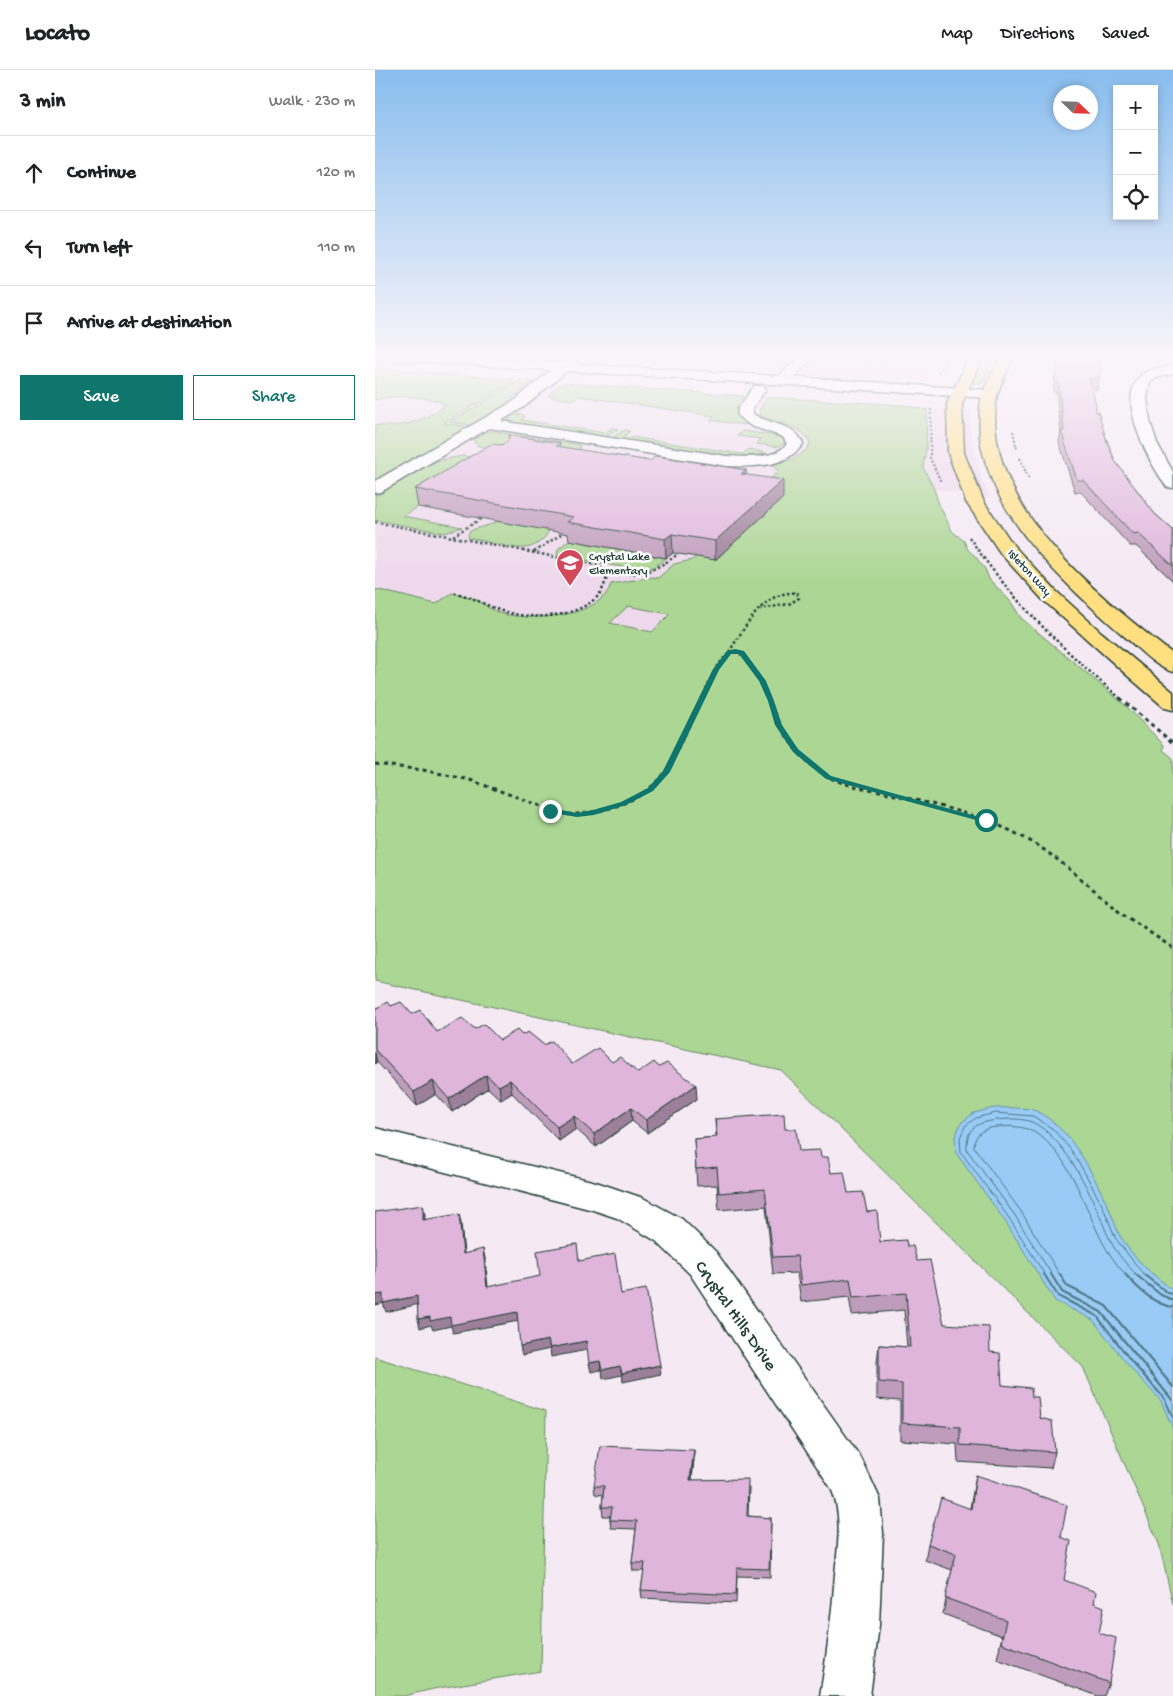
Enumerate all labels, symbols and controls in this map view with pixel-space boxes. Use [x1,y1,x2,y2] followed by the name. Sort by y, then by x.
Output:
[25,20,90,49] text: Locato
[941,24,973,45] text: Map
[1001,24,1074,45] text: Directions
[1102,24,1148,45] text: Saved
[1053,85,1098,130] north arrow
[1113,85,1158,220] map controls
[1113,85,1158,130] button: +
[20,90,65,115] text: 3 min
[269,93,355,112] text: Walk · 230 m
[1113,130,1158,175] button: −
[20,159,48,187] icon: ahead
[67,162,136,185] text: Continue
[316,164,355,183] text: 120 m
[1113,175,1158,220] button: locate
[20,234,48,262] icon: left
[67,237,131,260] text: Turn left
[318,239,355,258] text: 110 m
[20,309,48,337] icon: arrive
[67,312,231,335] text: Arrive at destination
[20,375,183,420] button: Save
[193,375,355,420] button: Share
[1004,547,1053,600] street label: Isleton Way
[555,548,585,587] school or university icon: Crystal Lake Elementary
[589,551,651,579] place label: Crystal Lake Elementary
[539,800,562,823] route end
[975,809,998,832] route start
[689,1257,781,1376] street label: Crystal Hills Drive

